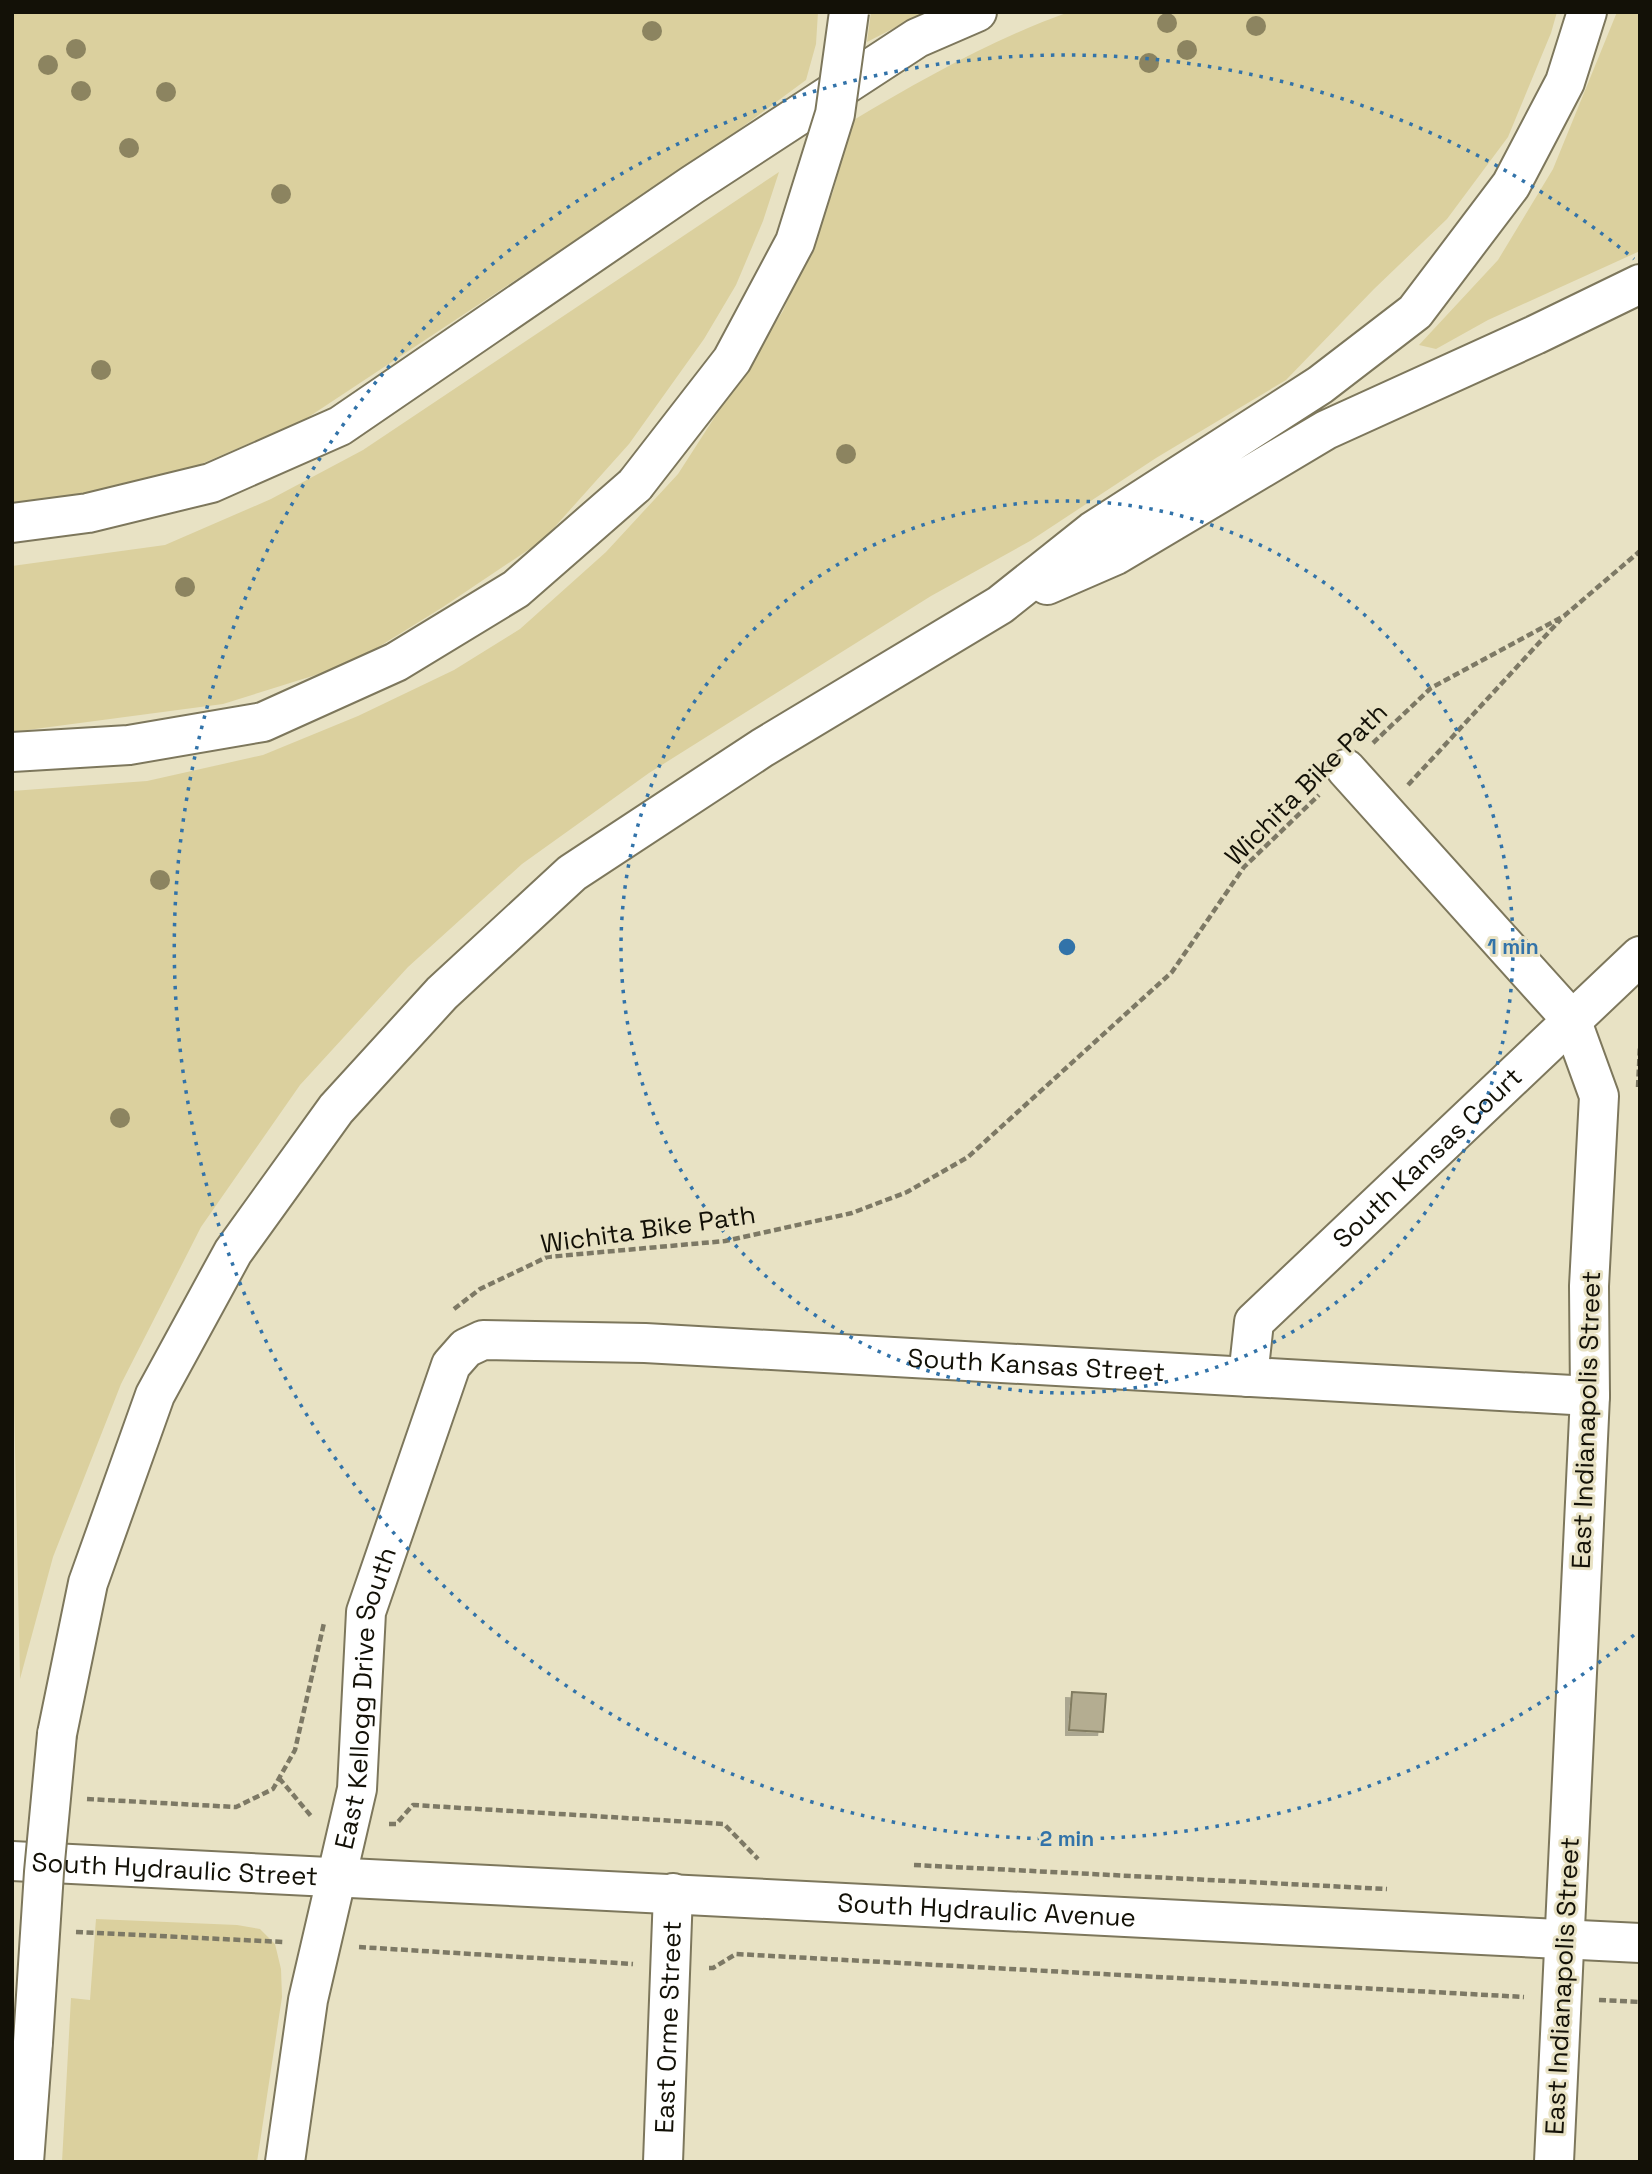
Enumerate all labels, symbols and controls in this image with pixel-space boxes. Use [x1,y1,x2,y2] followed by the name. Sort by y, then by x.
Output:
[1217,695,1395,873] street label: Wichita Bike Path
[1487,933,1539,960] text: 1 min
[1055,935,1079,959] centre of rings
[1325,1060,1529,1256] street label: South Kansas Court
[538,1197,758,1261] street label: Wichita Bike Path
[1564,1270,1608,1570] street label: East Indianapolis Street
[907,1341,1166,1389] street label: South Kansas Street
[327,1543,404,1853] street label: East Kellogg Drive South
[1040,1825,1094,1852] text: 2 min
[1537,1836,1587,2136] street label: East Indianapolis Street
[31,1845,319,1893] street label: South Hydraulic Street
[837,1886,1137,1935] street label: South Hydraulic Avenue
[647,1920,689,2134] street label: East Orme Street

